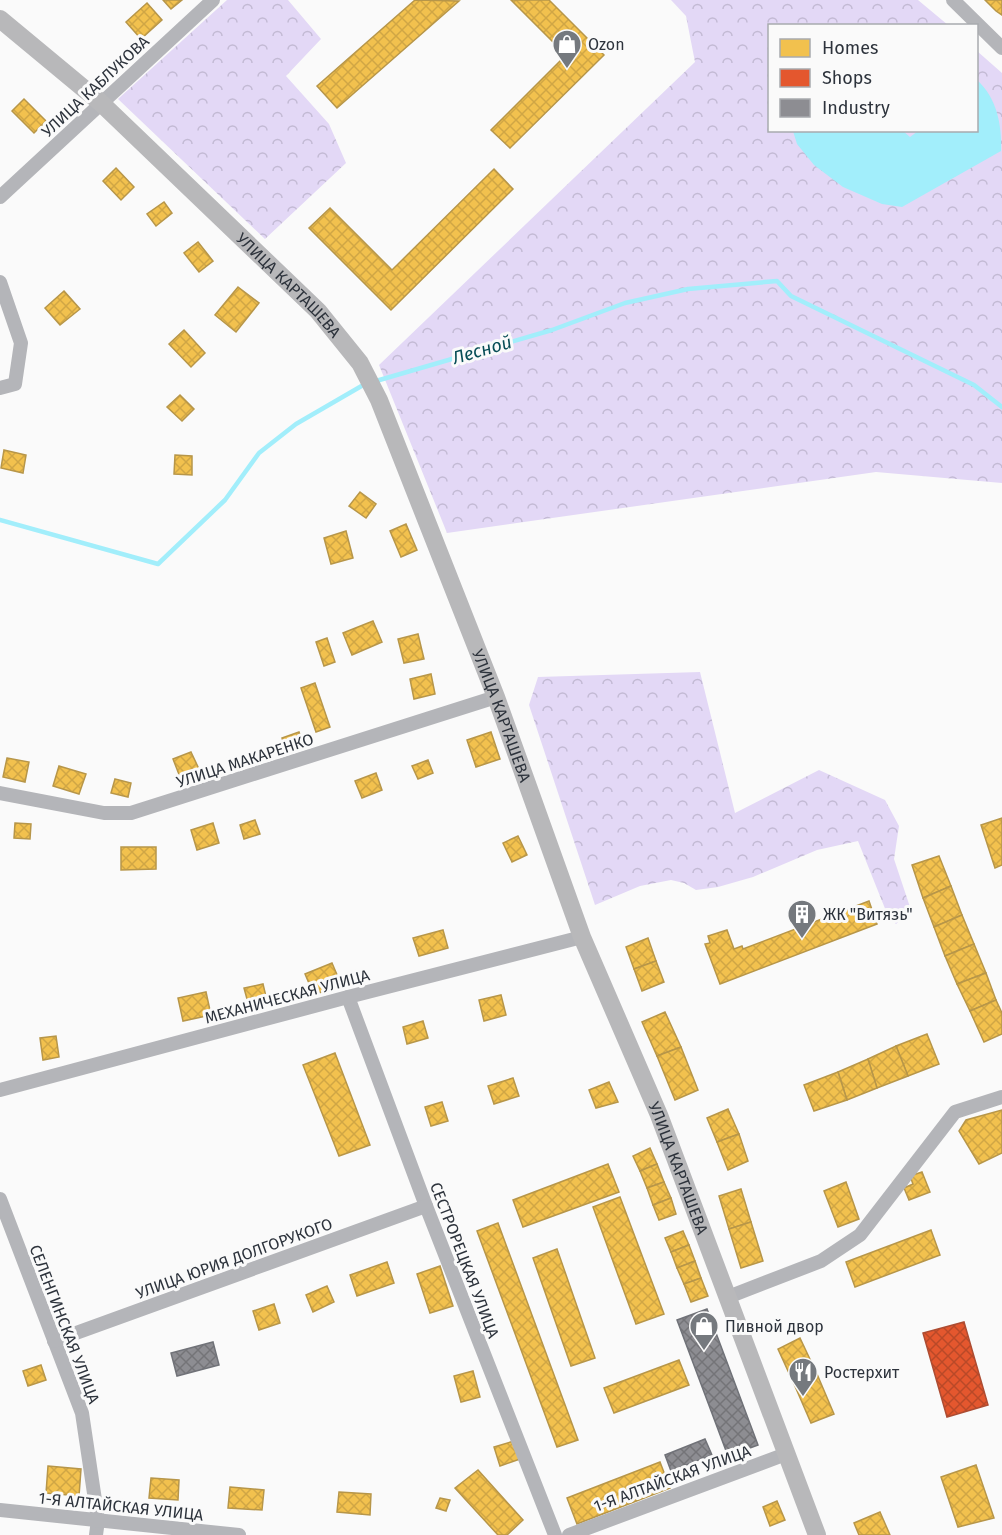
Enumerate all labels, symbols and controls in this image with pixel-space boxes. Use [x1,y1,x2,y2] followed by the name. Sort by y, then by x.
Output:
[768,24,978,132] legend
[551,28,583,70] shop icon: Ozon
[38,31,154,141] street label: УЛИЦА КАБЛУКОВА
[588,35,625,54] place label: Ozon
[822,37,878,59] text: Homes
[822,67,872,89] text: Shops
[822,97,890,119] text: Industry
[232,229,345,342] street label: УЛИЦА КАРТАШЕВА
[449,331,514,369] water label: Лесной
[468,647,535,785] street label: УЛИЦА КАРТАШЕВА
[174,729,316,792] street label: УЛИЦА МАКАРЕНКО
[786,898,818,940] building icon: ЖК "Витязь"
[823,905,913,924] place label: ЖК "Витязь"
[203,965,372,1028] street label: МЕХАНИЧЕСКАЯ УЛИЦА
[644,1099,712,1238] street label: УЛИЦА КАРТАШЕВА
[426,1180,503,1342] street label: СЕСТРОРЕЦКАЯ УЛИЦА
[133,1214,335,1303] street label: УЛИЦА ЮРИЯ ДОЛГОРУКОГО
[25,1242,104,1407] street label: СЕЛЕНГИНСКАЯ УЛИЦА
[688,1310,720,1352] shop icon: Пивной двор
[725,1317,824,1336] place label: Пивной двор
[787,1356,819,1398] restaurant icon: Ростерхит
[824,1363,900,1382] place label: Ростерхит
[591,1441,754,1516] street label: 1-Я АЛТАЙСКАЯ УЛИЦА
[38,1488,205,1525] street label: 1-Я АЛТАЙСКАЯ УЛИЦА

